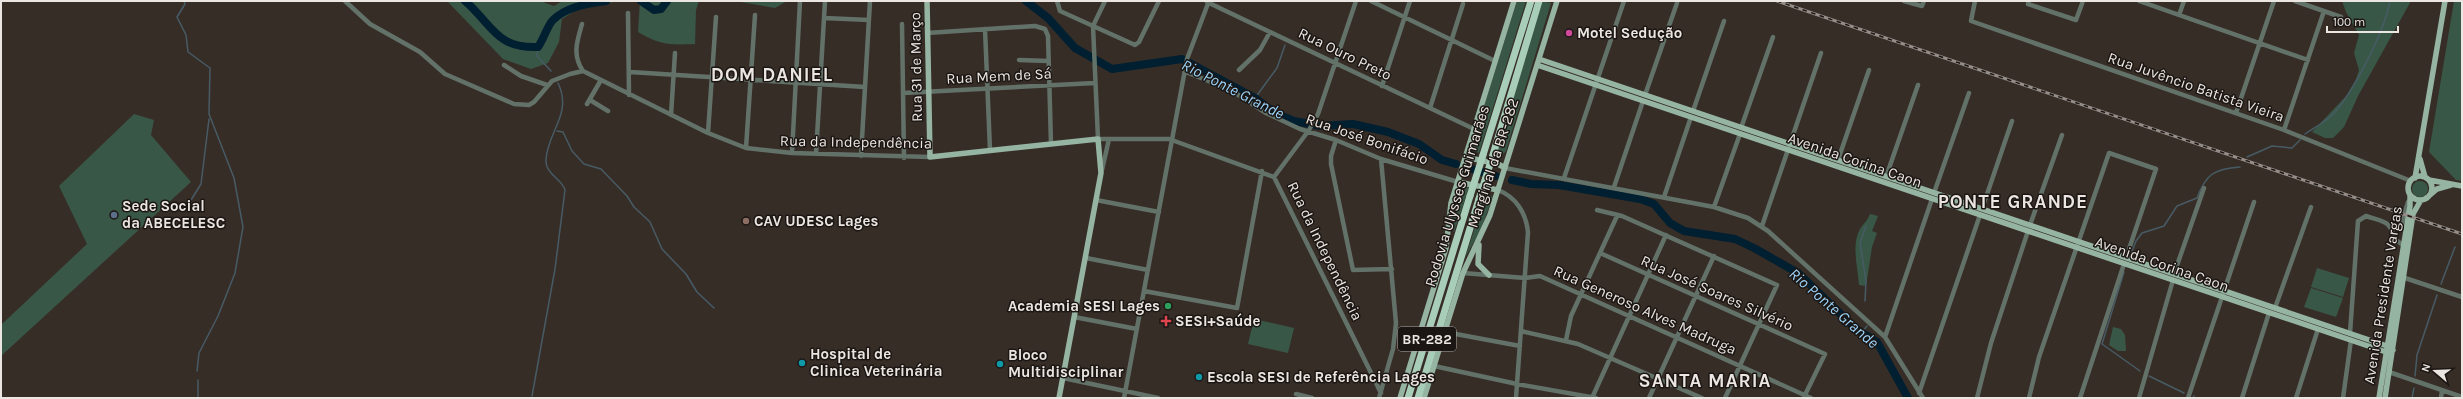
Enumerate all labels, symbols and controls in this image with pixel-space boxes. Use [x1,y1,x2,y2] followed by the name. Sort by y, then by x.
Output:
[2327,8,2398,34] scale bar
[906,12,926,122] street label: Rua 31 de Março
[2333,15,2365,29] text: 100 m
[1296,24,1394,84] street label: Rua Ouro Preto
[1577,24,1682,42] place label: Motel Sedução
[1564,28,1574,38] marker: Motel Sedução
[2105,48,2287,126] street label: Rua Juvêncio Batista Vieira
[1178,55,1288,123] water label: Rio Ponte Grande
[711,64,833,86] district label: DOM DANIEL
[946,64,1052,88] street label: Rua Mem de Sá
[1464,96,1522,230] street label: Marginal da BR-282
[1421,103,1493,289] street label: Rodovia Ulysses Guimarães
[1303,110,1431,168] street label: Rua José Bonifácio
[1786,129,1924,191] street label: Avenida Corina Caon
[780,132,932,152] street label: Rua da Independência
[1284,179,1366,323] street label: Rua da Independência
[1938,191,2088,213] district label: PONTE GRANDE
[122,197,225,232] place label: Sede Social da ABECELESC
[2360,205,2406,385] street label: Avenida Presidente Vargas
[109,210,119,220] marker: Sede Social da ABECELESC
[754,212,878,230] place label: CAV UDESC Lages
[741,216,751,226] marker: CAV UDESC Lages
[2093,233,2231,295] street label: Avenida Corina Caon
[1638,251,1796,335] street label: Rua José Soares Silvério
[1551,261,1739,359] street label: Rua Generoso Alves Madruga
[1785,264,1883,353] water label: Rio Ponte Grande
[1008,297,1160,315] place label: Academia SESI Lages
[1163,301,1173,311] marker: Academia SESI Lages
[1175,312,1260,330] place label: SESI+Saúde
[1160,315,1172,327] marker: SESI+Saúde
[1398,327,1456,351] road number: BR-282
[810,345,943,380] place label: Hospital de Clinica Veterinária
[1008,346,1124,381] place label: Bloco Multidisciplinar
[2415,351,2455,391] north arrow
[797,358,807,368] marker: Hospital de Clinica Veterinária
[995,359,1005,369] marker: Bloco Multidisciplinar
[2419,362,2433,374] text: N
[1207,368,1435,386] place label: Escola SESI de Referência Lages
[1639,370,1771,392] district label: SANTA MARIA
[1194,372,1204,382] marker: Escola SESI de Referência Lages

